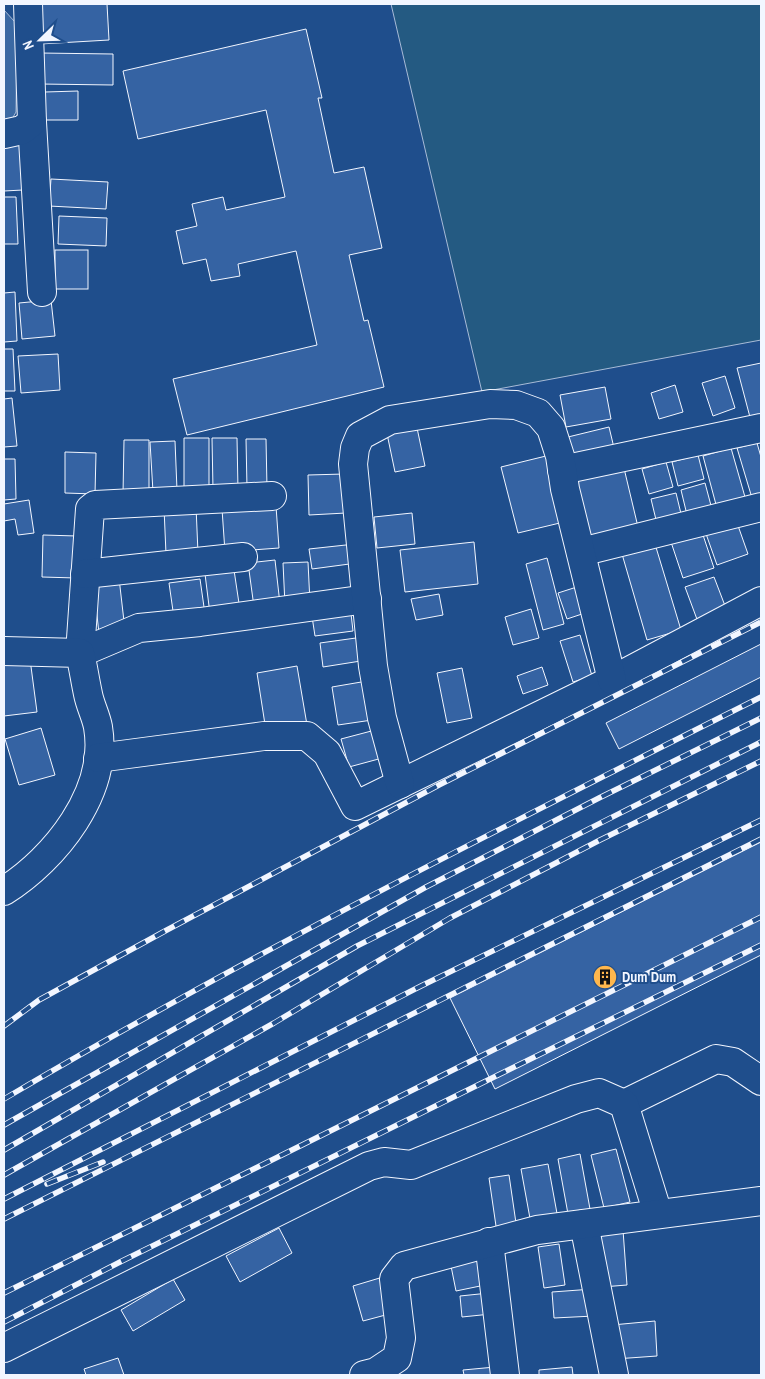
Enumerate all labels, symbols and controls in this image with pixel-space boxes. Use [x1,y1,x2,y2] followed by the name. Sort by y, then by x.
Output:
[15,15,65,65] north arrow
[18,38,38,52] text: N
[592,964,618,990] building icon: Dum Dum
[622,968,676,986] place label: Dum Dum

